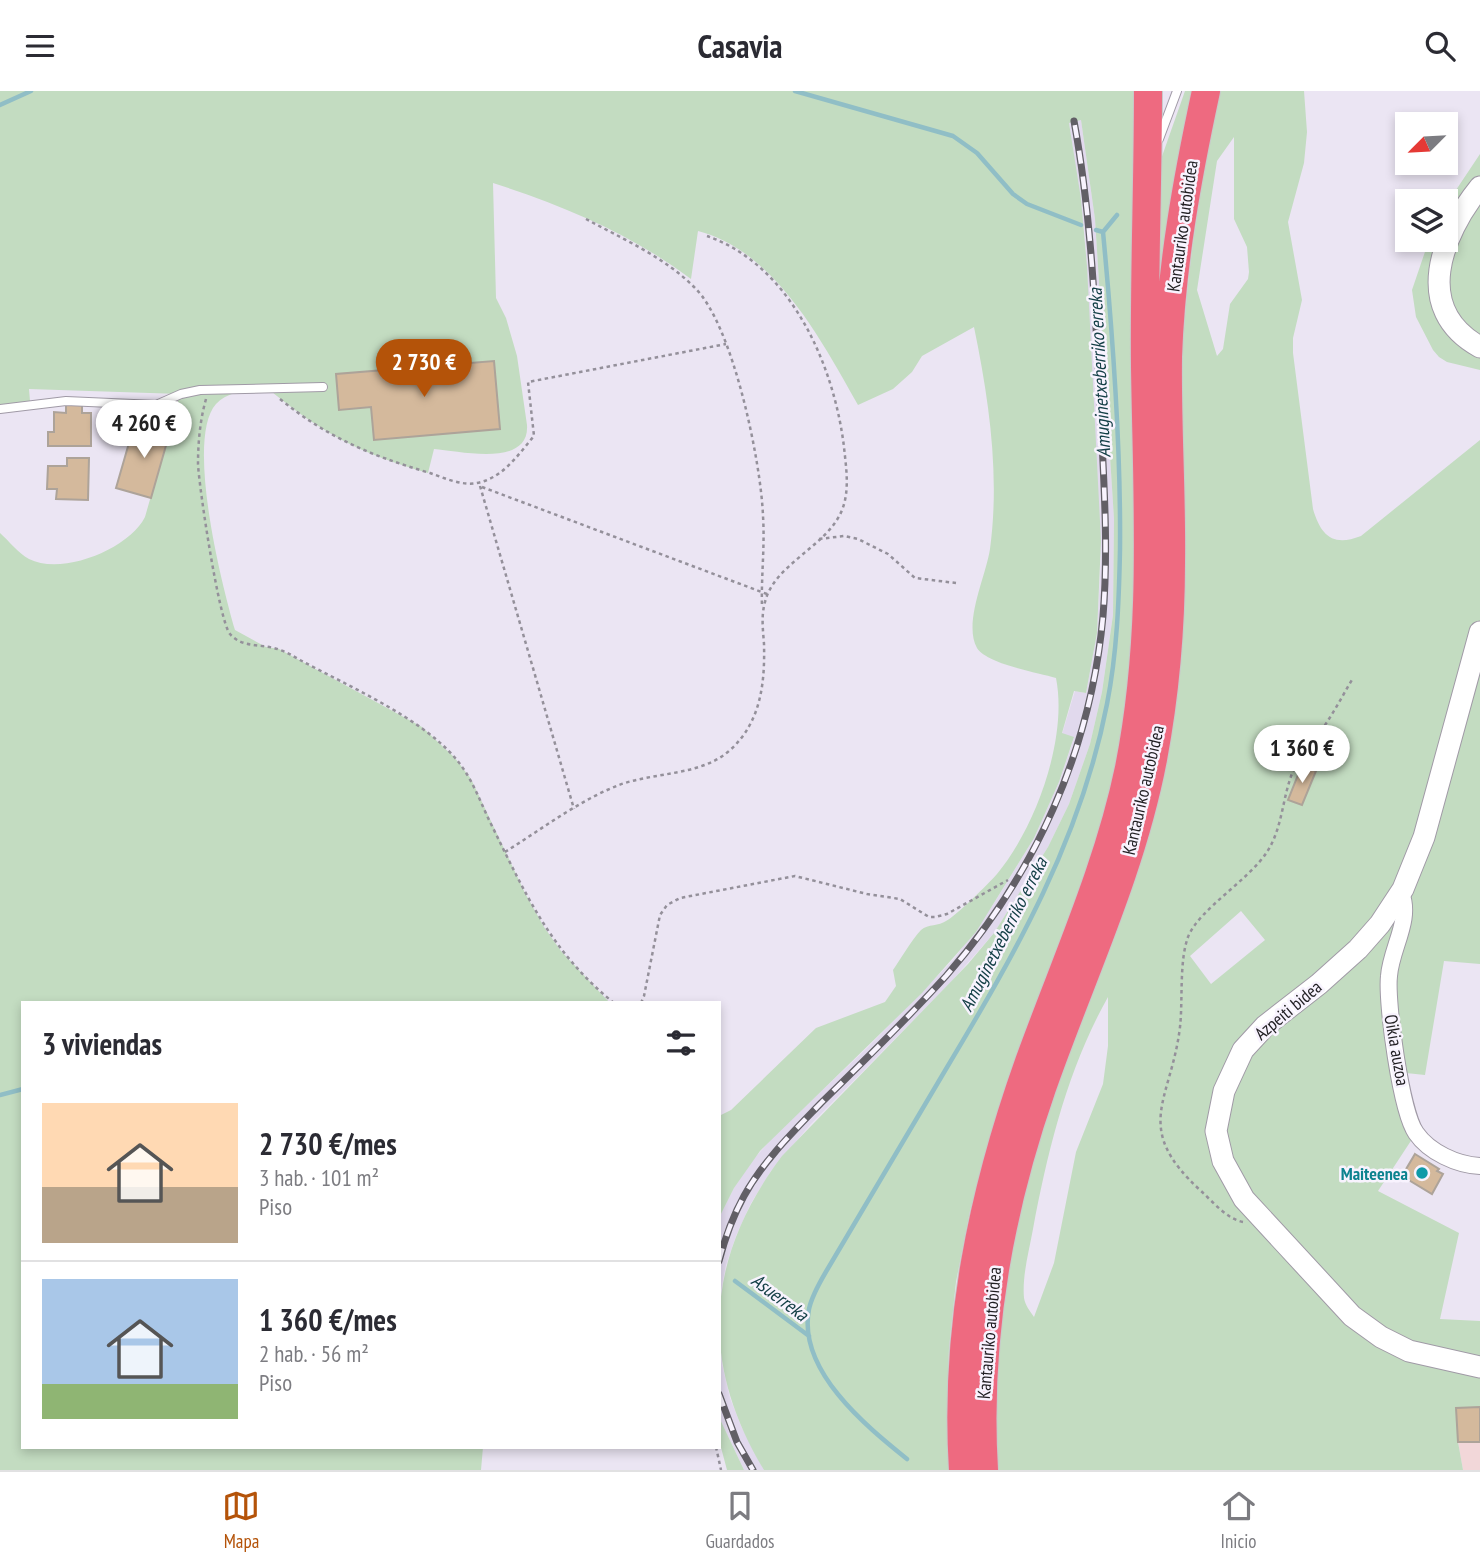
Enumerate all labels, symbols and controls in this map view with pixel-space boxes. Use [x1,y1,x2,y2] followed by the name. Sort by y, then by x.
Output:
[697,25,783,67] text: Casavia
[21,27,59,65] icon: menu
[1421,27,1459,65] icon: search
[1395,112,1458,175] north arrow
[1395,112,1458,252] map controls
[1161,159,1203,293] street label: Kantauriko autobidea
[1395,189,1458,252] button: layers
[1083,286,1115,458] water label: Amuginetxeberriko erreka
[359,339,489,399] pin: 2 730 €
[392,347,456,376] text: 2 730 €
[79,401,209,460] pin: 4 260 €
[112,408,176,437] text: 4 260 €
[1117,723,1169,857] street label: Kantauriko autobidea
[1237,725,1367,785] pin: 1 360 €
[1270,733,1334,762] text: 1 360 €
[954,852,1053,1015] water label: Amuginetxeberriko erreka
[1250,975,1326,1045] street label: Azpeiti bidea
[1379,1013,1415,1087] street label: Oikia auzoa
[42,1024,162,1063] text: 3 viviendas
[662,1024,700,1062] icon: filters
[259,1124,397,1163] text: 2 730 €/mes
[98,1131,182,1215] icon: home
[1341,1162,1408,1185] place label: Maiteenea
[259,1163,379,1192] text: 3 hab. · 101 m²
[1414,1165,1430,1181] marker: Maiteenea
[259,1192,292,1221] text: Piso
[972,1266,1006,1400] street label: Kantauriko autobidea
[747,1268,814,1327] water label: Asuerreka
[259,1300,397,1339] text: 1 360 €/mes
[98,1307,182,1391] icon: home
[259,1339,369,1368] text: 2 hab. · 56 m²
[259,1368,292,1397] text: Piso
[222,1487,260,1553] tab: Mapa
[705,1487,775,1553] tab: Guardados
[1220,1487,1258,1553] tab: Inicio

